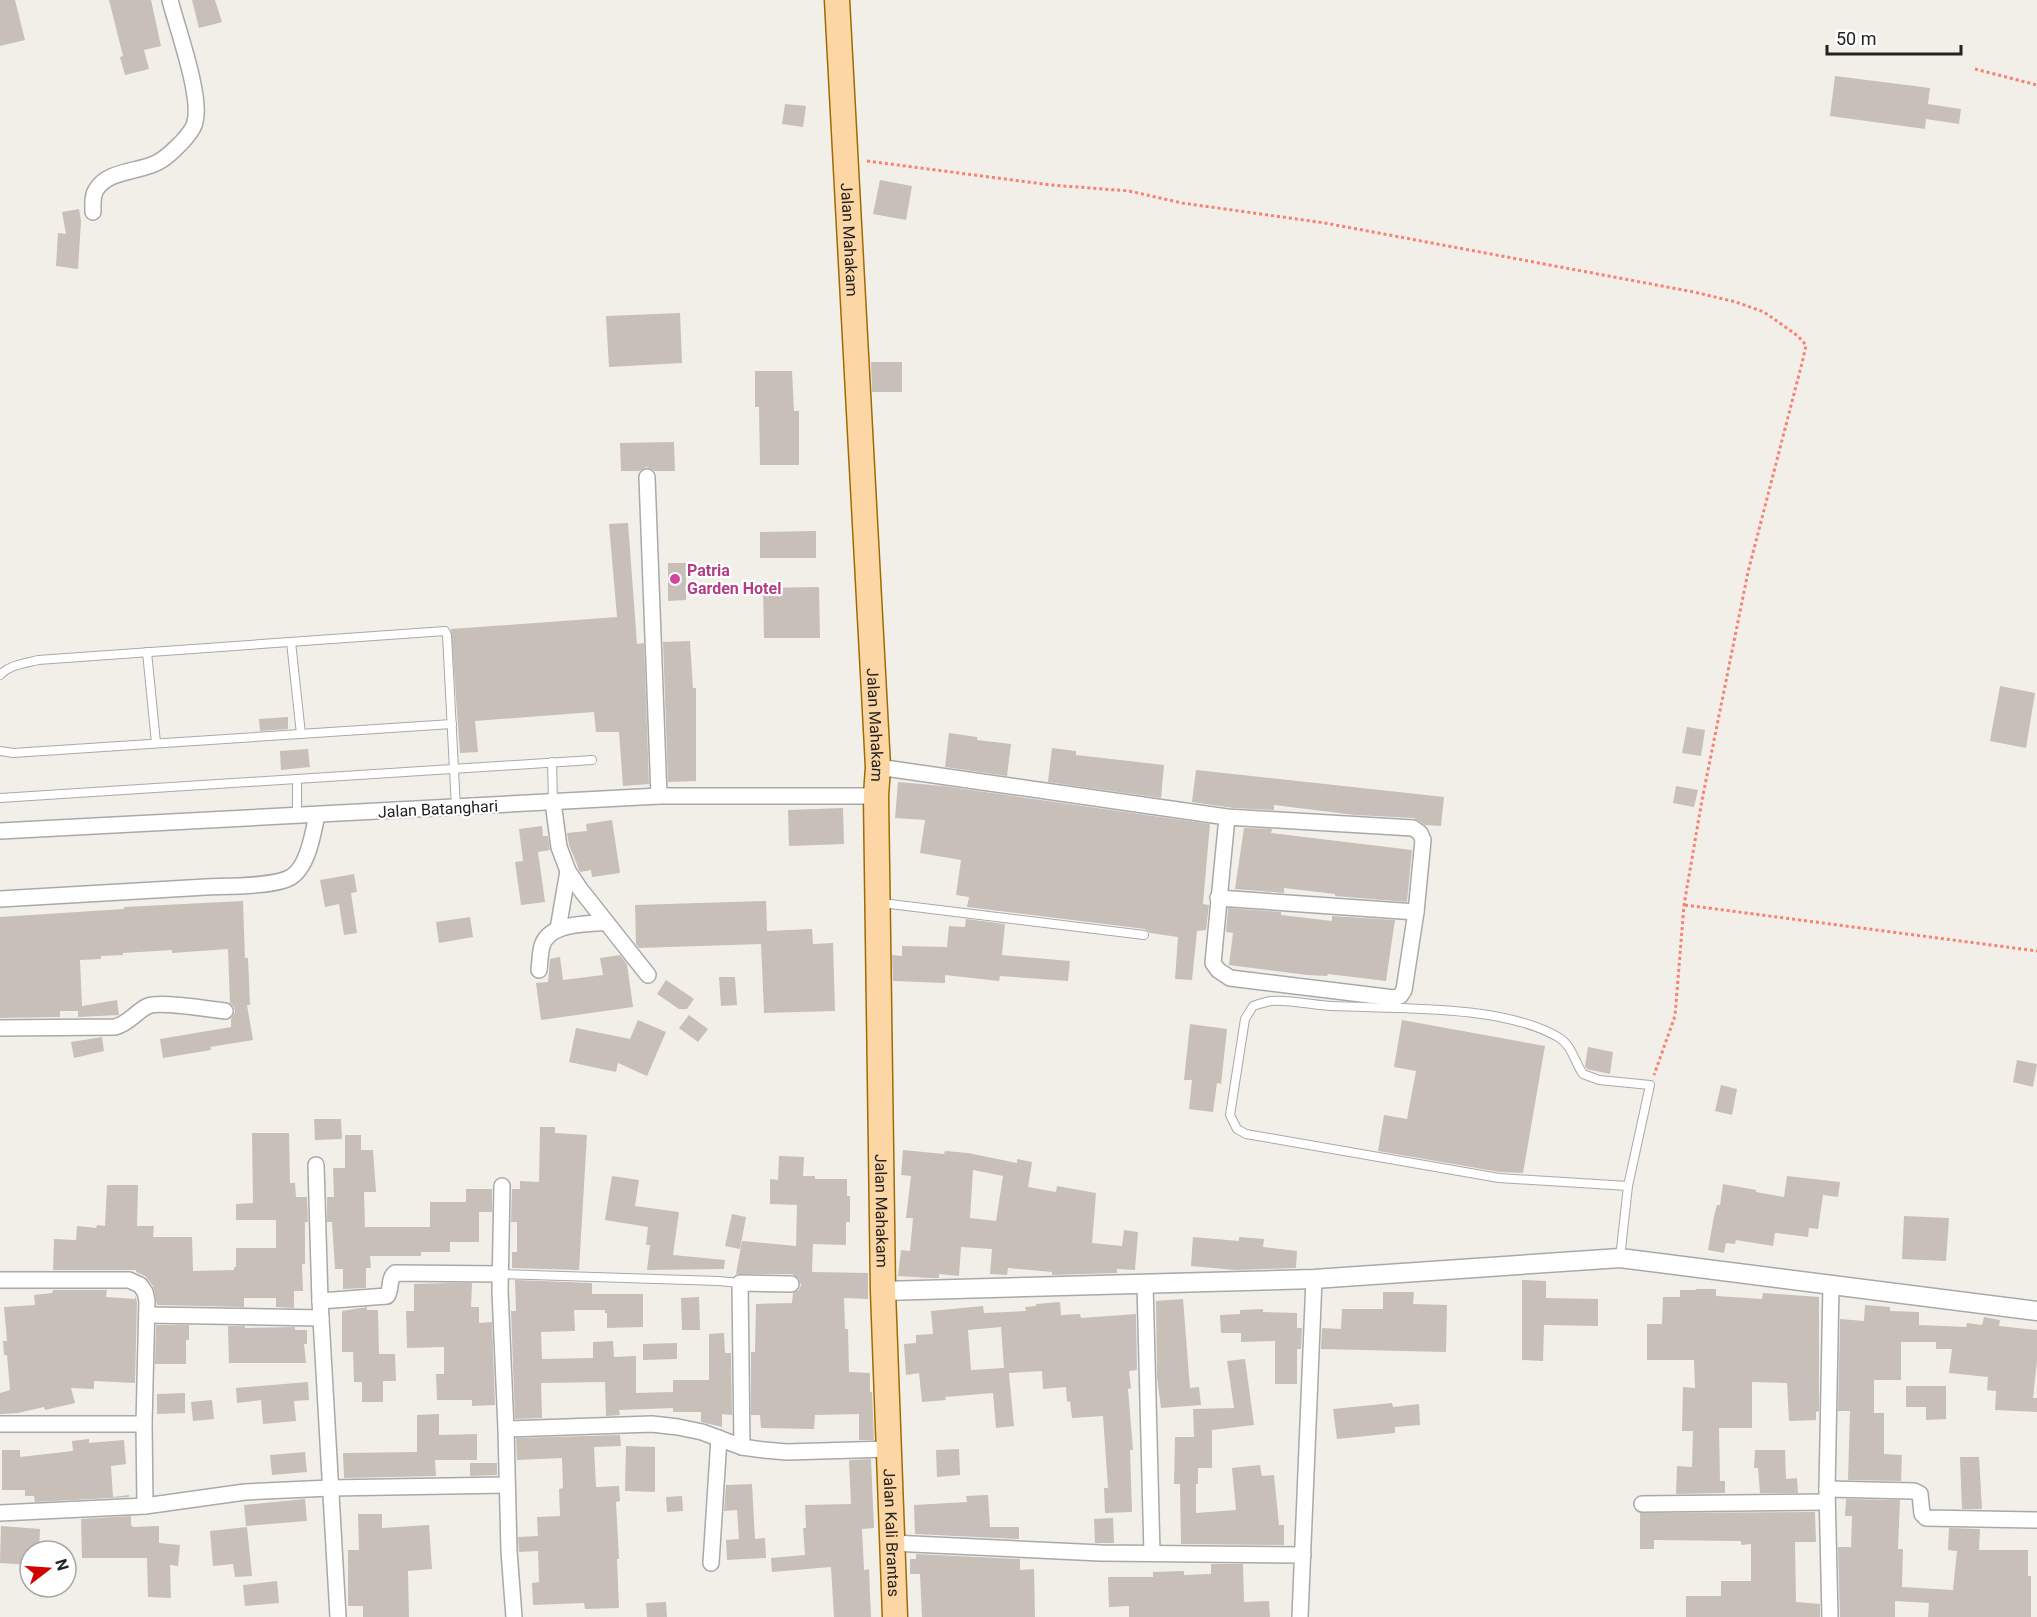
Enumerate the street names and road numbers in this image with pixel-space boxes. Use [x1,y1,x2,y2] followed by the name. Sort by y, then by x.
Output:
[837,182,862,297] street label: Jalan Mahakam
[863,668,888,783] street label: Jalan Mahakam
[377,796,499,822] street label: Jalan Batanghari
[872,1154,892,1268] street label: Jalan Mahakam
[880,1468,904,1597] street label: Jalan Kali Brantas

